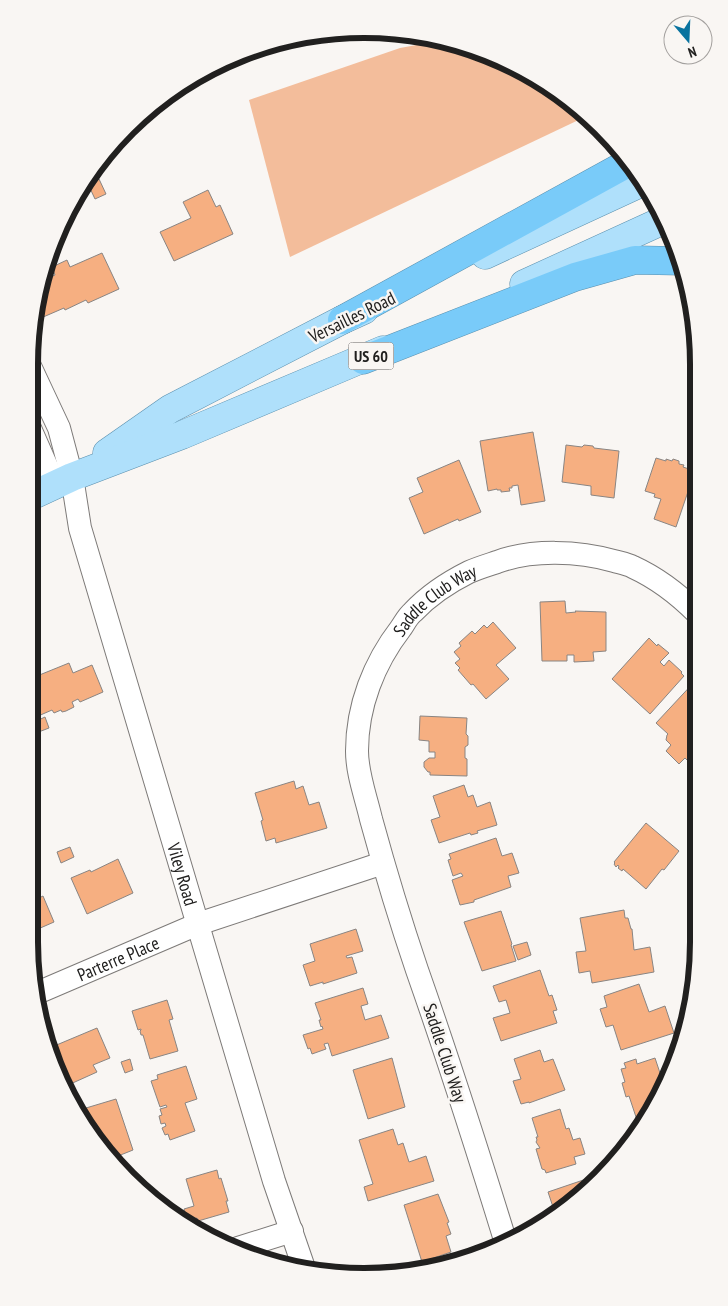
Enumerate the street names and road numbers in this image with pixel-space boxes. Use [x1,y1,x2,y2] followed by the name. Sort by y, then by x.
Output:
[304,286,399,348] street label: Versailles Road
[348,342,394,370] road number: US 60
[388,559,480,641] street label: Saddle Club Way
[162,839,203,908] street label: Viley Road
[74,931,162,986] street label: Parterre Place
[418,1000,472,1106] street label: Saddle Club Way

